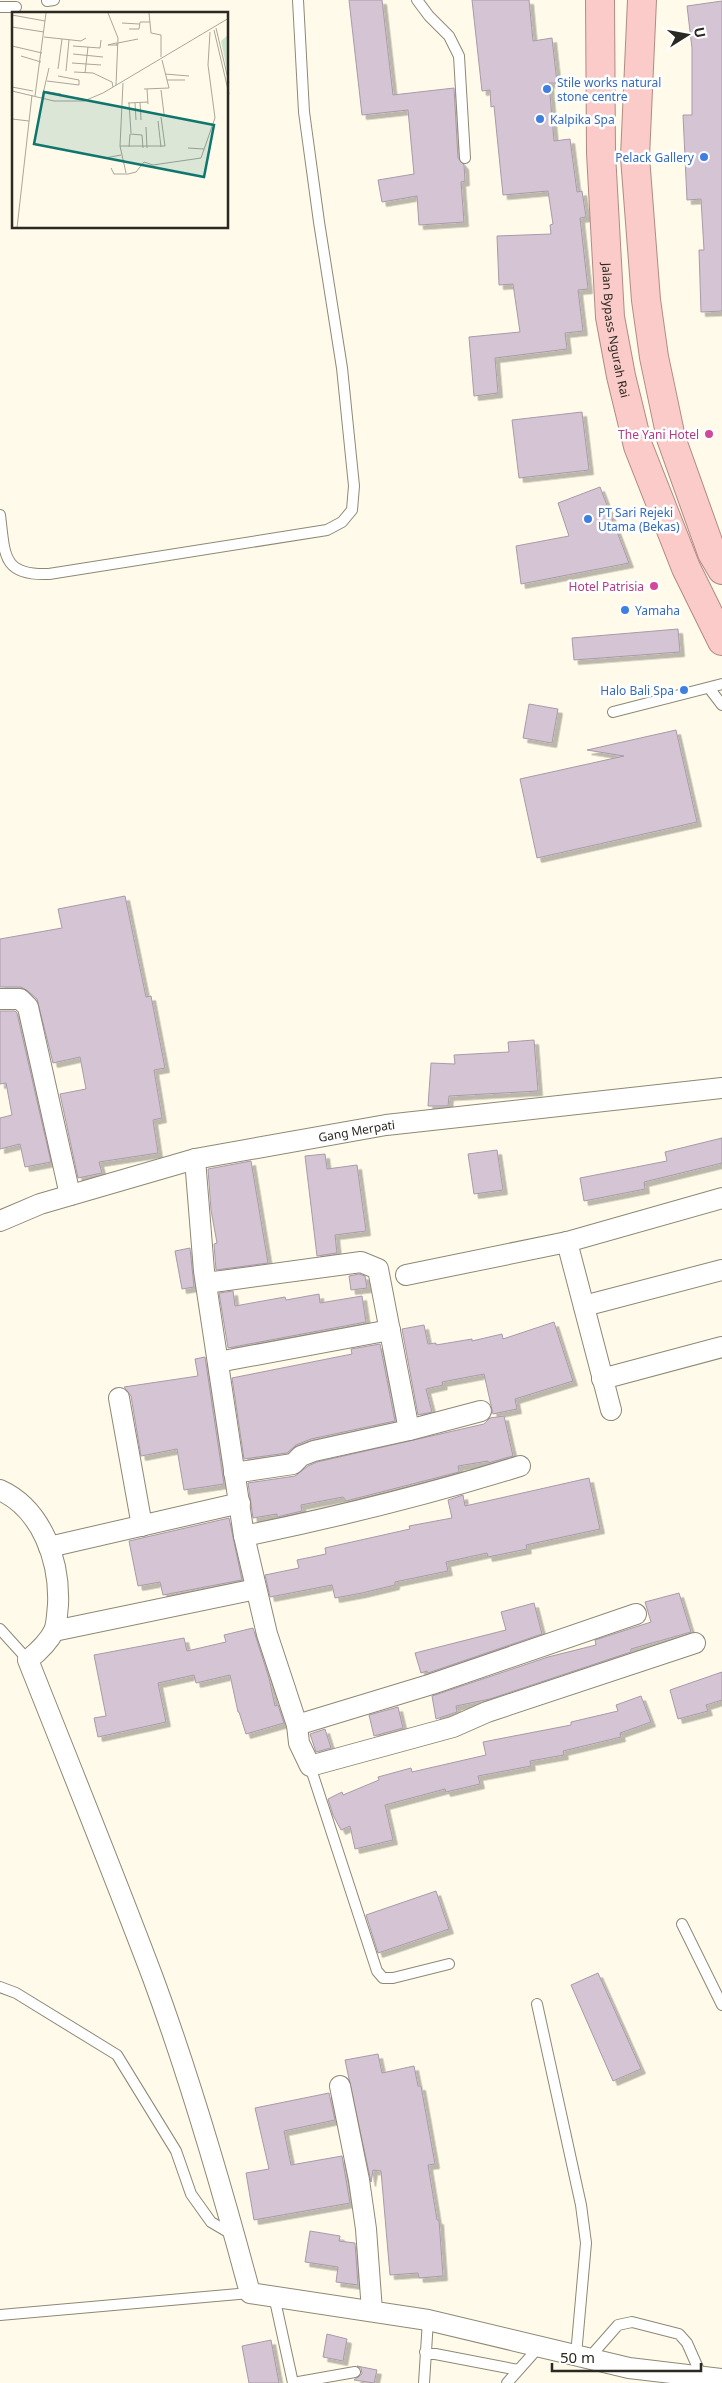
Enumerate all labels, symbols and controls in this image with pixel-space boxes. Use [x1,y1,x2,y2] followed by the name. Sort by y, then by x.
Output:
[662,10,712,60] north arrow
[12,12,229,229] inset map
[690,25,711,39] text: U
[557,74,661,105] place label: Stile works natural stone centre
[541,83,553,95] marker: Stile works natural stone centre
[550,111,615,128] place label: Kalpika Spa
[534,113,546,125] marker: Kalpika Spa
[615,149,695,166] place label: Pelack Gallery
[698,151,710,163] marker: Pelack Gallery
[598,261,634,399] street label: Jalan Bypass Ngurah Rai
[618,426,699,443] place label: The Yani Hotel
[703,428,715,440] marker: The Yani Hotel
[598,504,680,535] place label: PT Sari Rejeki Utama (Bekas)
[582,513,594,525] marker: PT Sari Rejeki Utama (Bekas)
[569,578,644,595] place label: Hotel Patrisia
[648,580,660,592] marker: Hotel Patrisia
[635,602,680,619] place label: Yamaha
[619,604,631,616] marker: Yamaha
[600,682,674,699] place label: Halo Bali Spa
[678,684,690,696] marker: Halo Bali Spa
[317,1116,396,1145] street label: Gang Merpati
[552,2340,701,2372] scale bar
[560,2347,595,2367] text: 50 m

